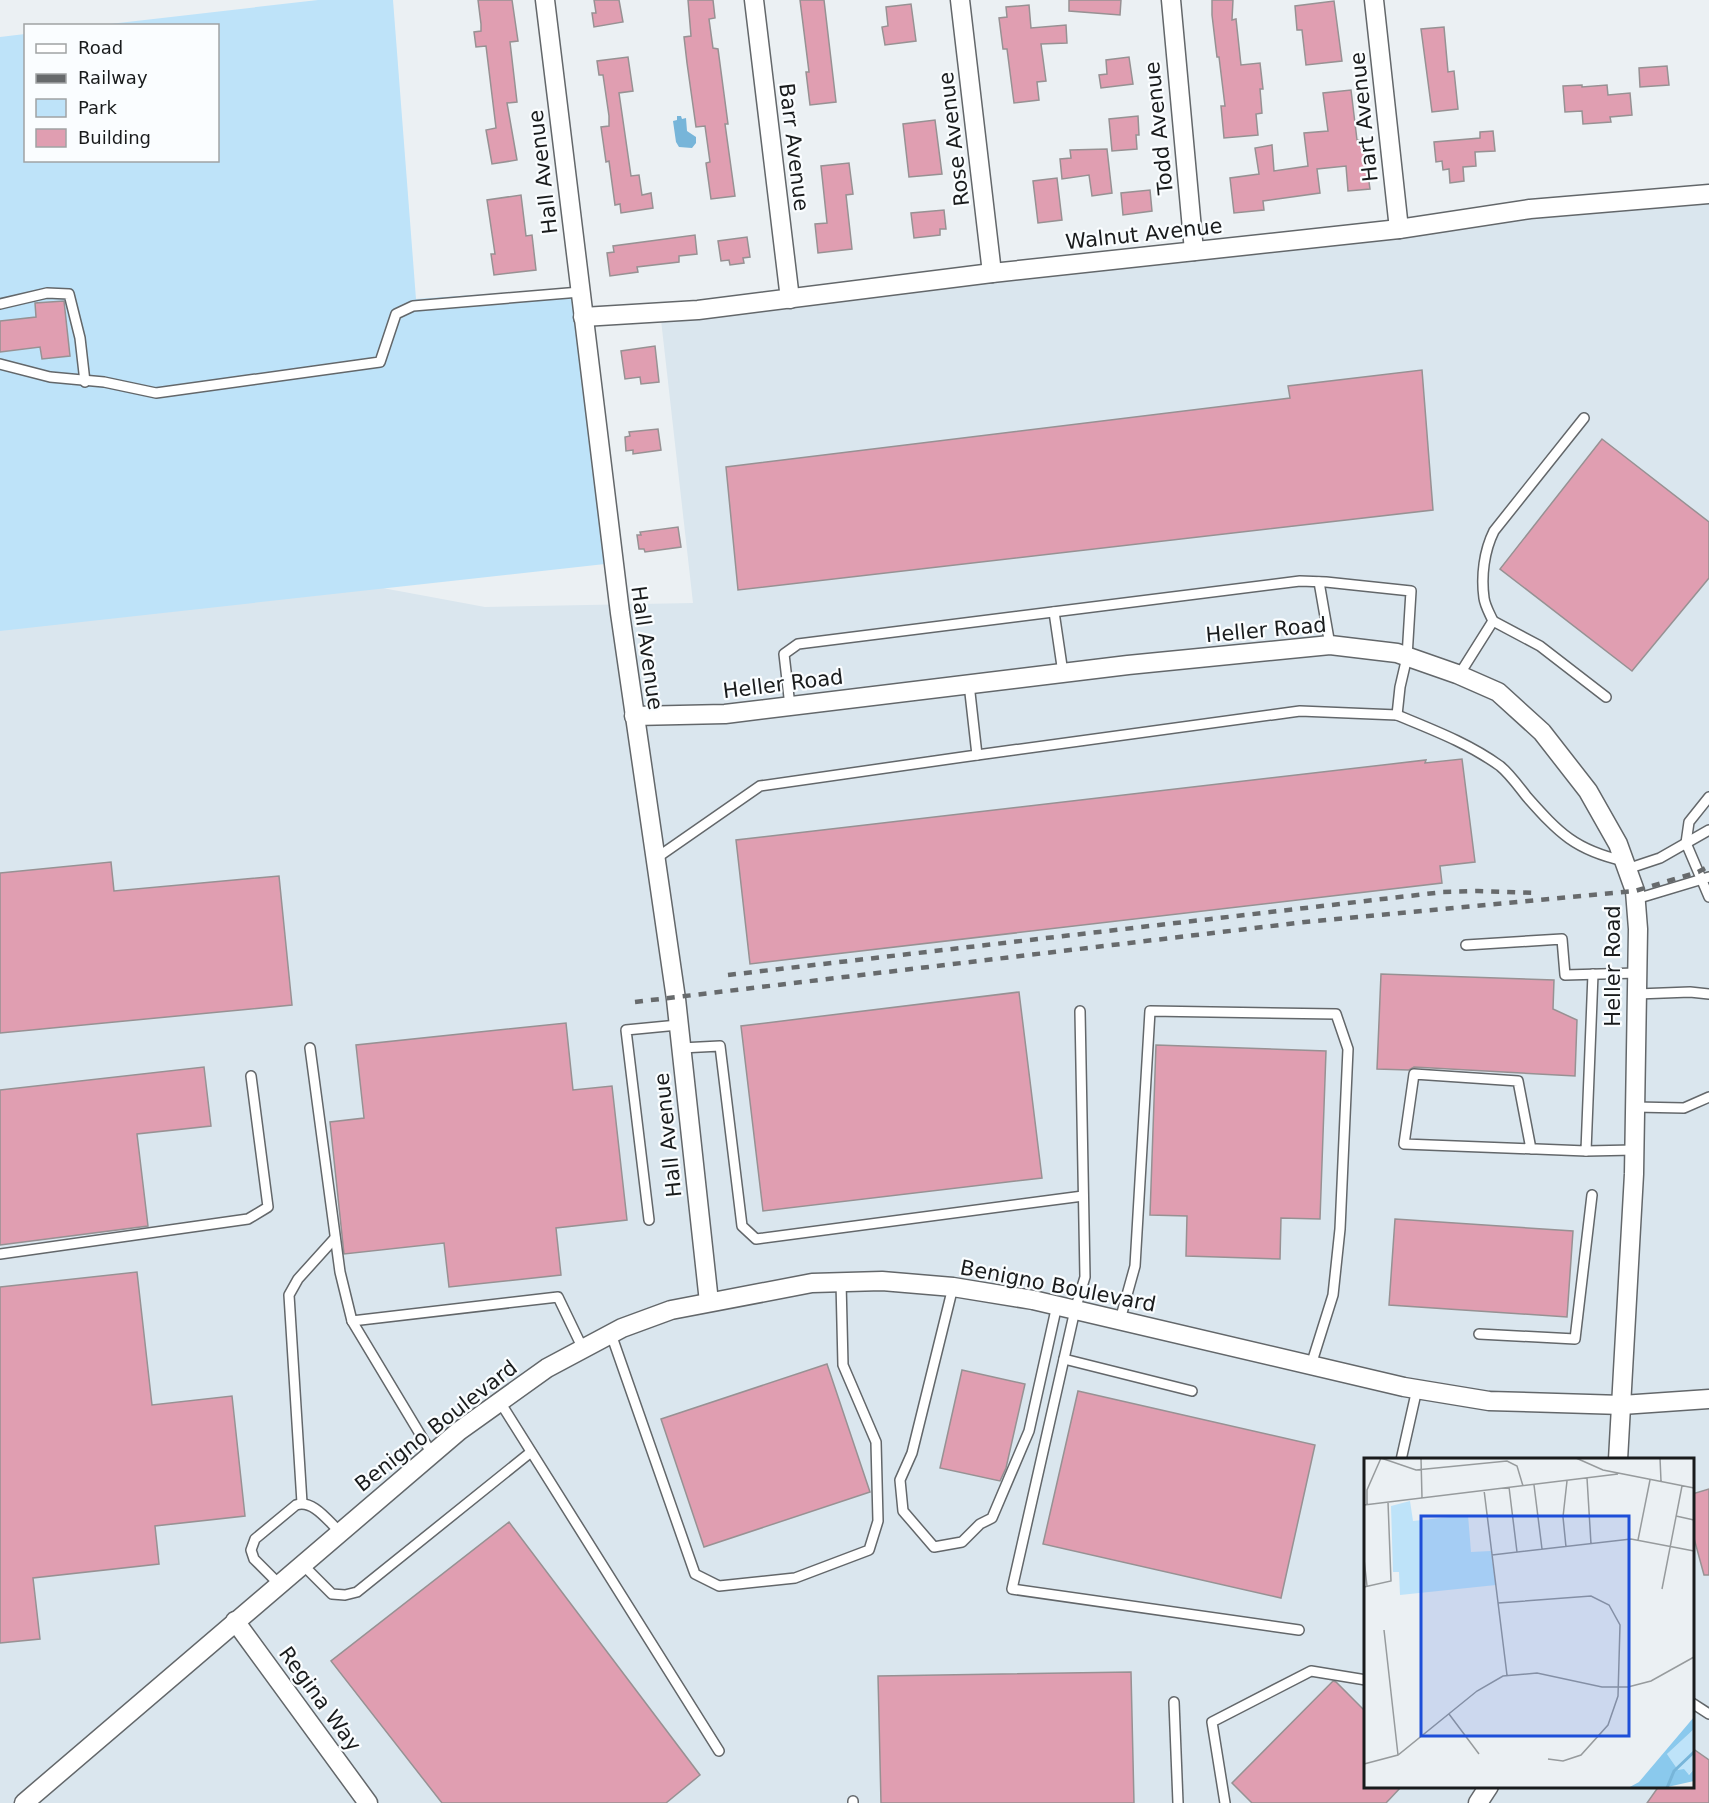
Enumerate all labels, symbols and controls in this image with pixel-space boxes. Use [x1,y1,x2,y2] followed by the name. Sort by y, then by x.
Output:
[24,24,219,162] legend
[78,37,123,58] text: Road
[1345,51,1383,183] street label: Hart Avenue
[1140,60,1178,197] street label: Todd Avenue
[78,67,148,88] text: Railway
[934,71,974,207] street label: Rose Avenue
[774,82,814,212] street label: Barr Avenue
[78,97,117,118] text: Park
[523,108,563,236] street label: Hall Avenue
[78,127,151,148] text: Building
[1064,214,1224,254] street label: Walnut Avenue
[626,584,668,712] street label: Hall Avenue
[1205,613,1327,647] street label: Heller Road
[721,665,845,703] street label: Heller Road
[1601,905,1625,1027] street label: Heller Road
[650,1072,686,1198] street label: Hall Avenue
[958,1255,1158,1317] street label: Benigno Boulevard
[350,1355,522,1497] street label: Benigno Boulevard
[1364,1458,1694,1788] inset map
[274,1642,366,1756] street label: Regina Way

